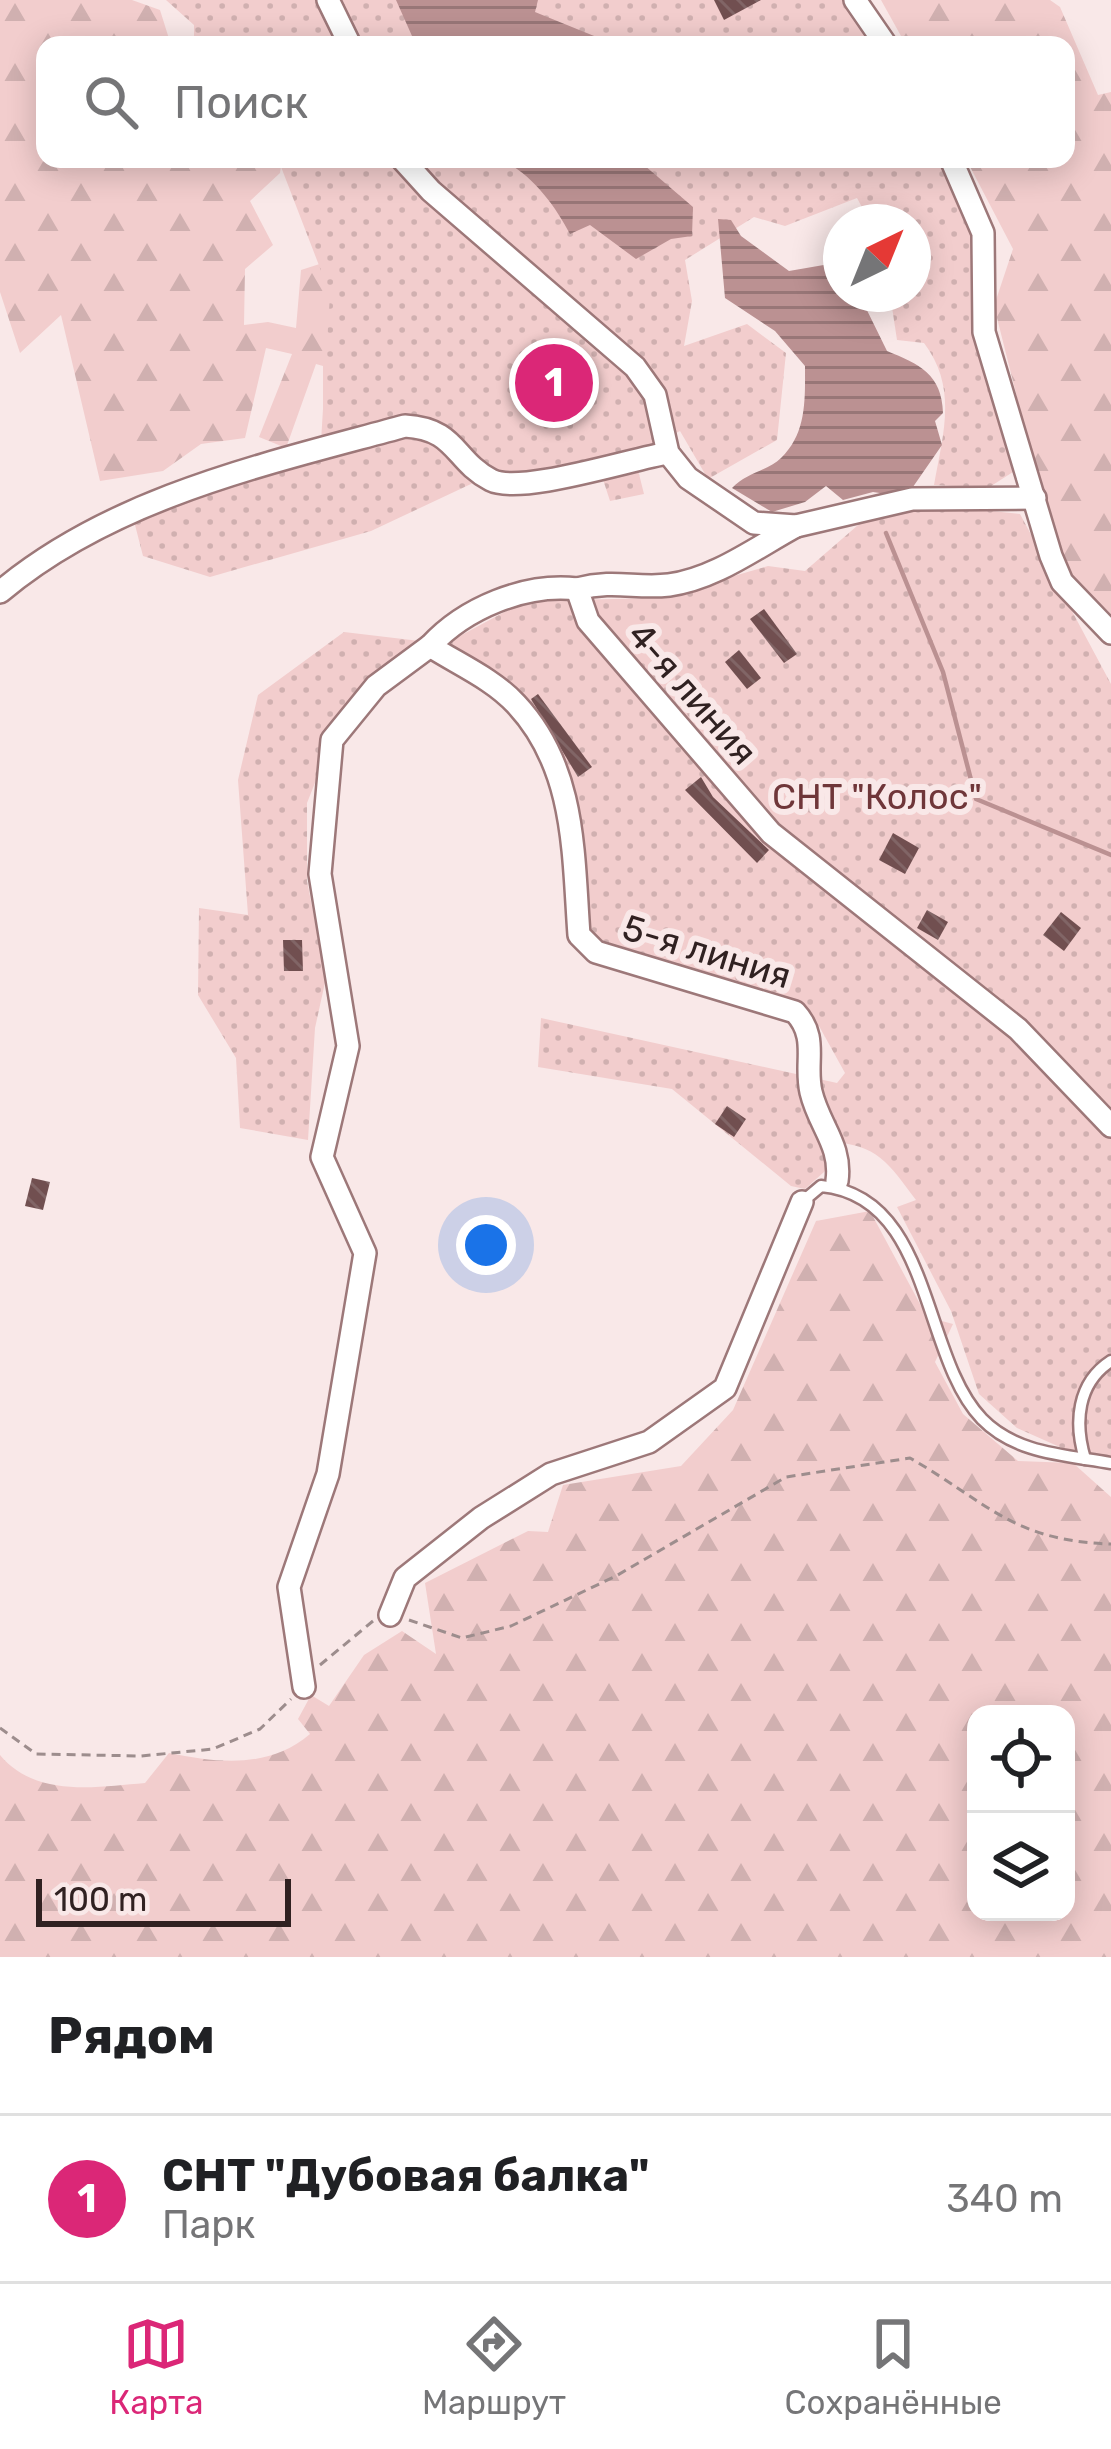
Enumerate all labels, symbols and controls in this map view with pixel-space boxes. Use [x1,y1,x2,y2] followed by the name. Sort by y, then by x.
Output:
[36,36,1075,168] search box
[78,69,144,135] icon: search
[174,76,308,129] text: Поиск
[823,204,931,312] north arrow
[515,338,593,428] pin: 1
[619,613,766,773] street label: 4-я линия
[772,775,982,818] park label: СНТ "Колос"
[618,906,796,997] street label: 5-я линия
[456,1215,516,1275] your location
[967,1705,1075,1921] map controls
[967,1705,1075,1813] button: locate
[967,1813,1075,1921] button: layers
[36,1873,291,1926] scale bar
[54,1880,147,1919] text: 100 m
[48,2005,215,2066] text: Рядом
[162,2149,649,2202] text: СНТ "Дубовая балка"
[77,2176,97,2222] text: 1
[946,2176,1063,2222] text: 340 m
[162,2202,256,2248] text: Парк
[109,2311,203,2422] tab: Карта
[422,2311,566,2422] tab: Маршрут
[785,2311,1002,2422] tab: Сохранённые

